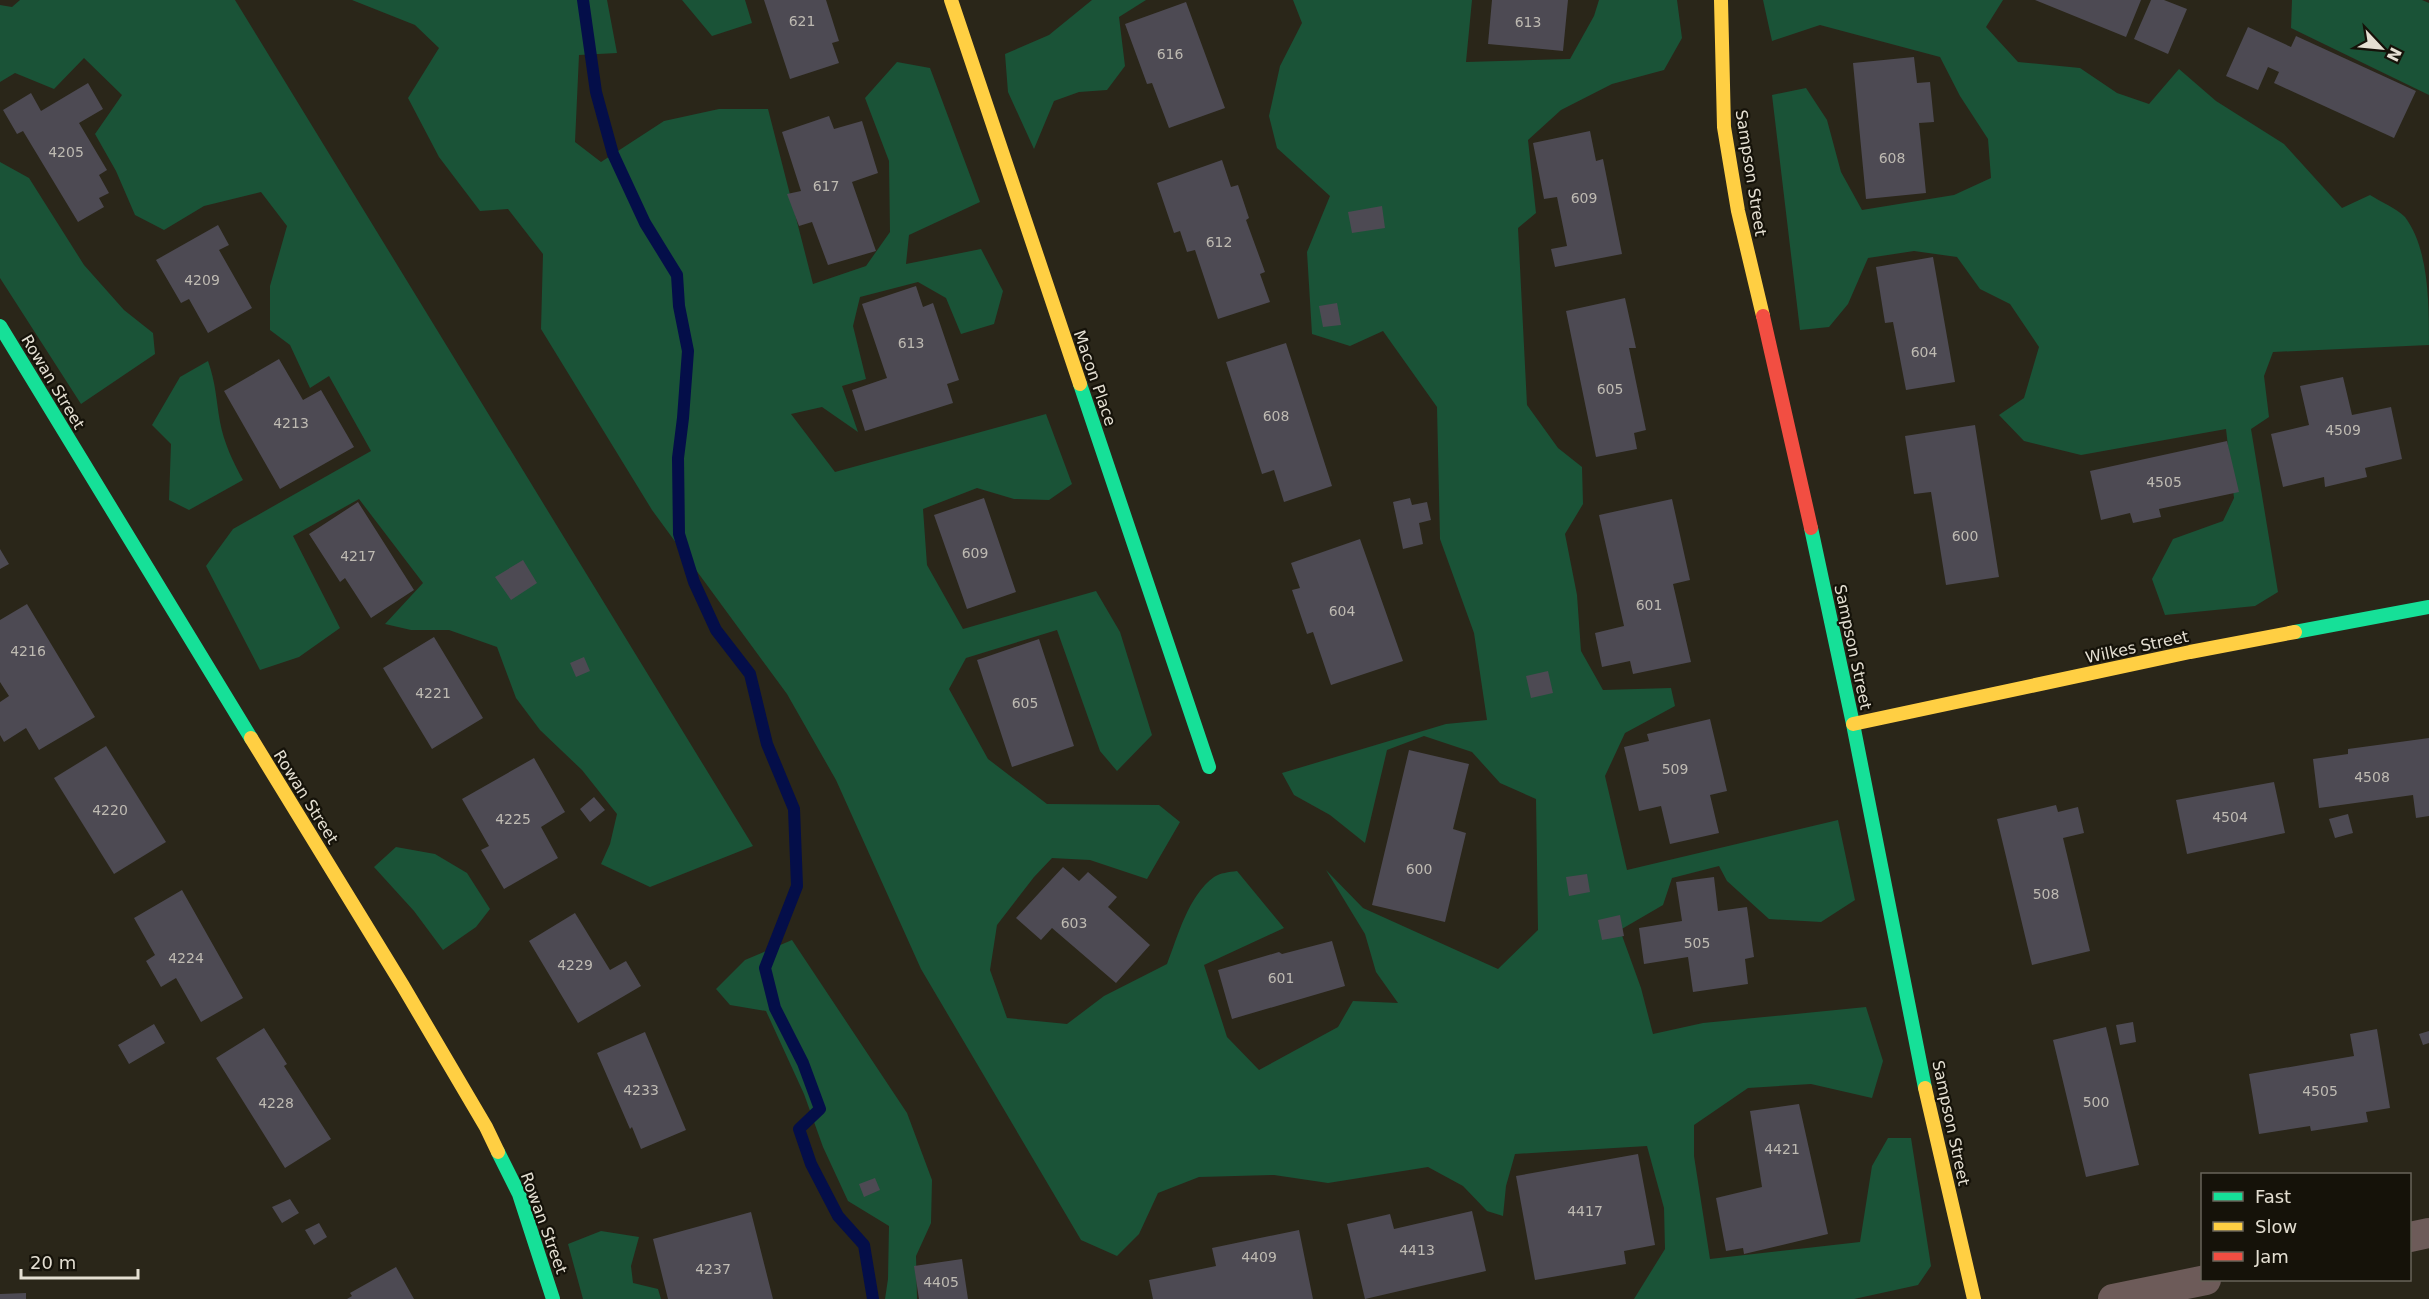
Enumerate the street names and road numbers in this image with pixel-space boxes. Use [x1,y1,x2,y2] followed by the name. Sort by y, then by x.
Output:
[1732,108,1770,238] street label: Sampson Street
[1070,328,1120,428] street label: Macon Place
[17,331,89,433] street label: Rowan Street
[1830,583,1876,711] street label: Sampson Street
[2084,627,2190,667] street label: Wilkes Street
[270,747,342,847] street label: Rowan Street
[1928,1059,1974,1187] street label: Sampson Street
[517,1170,571,1276] street label: Rowan Street

